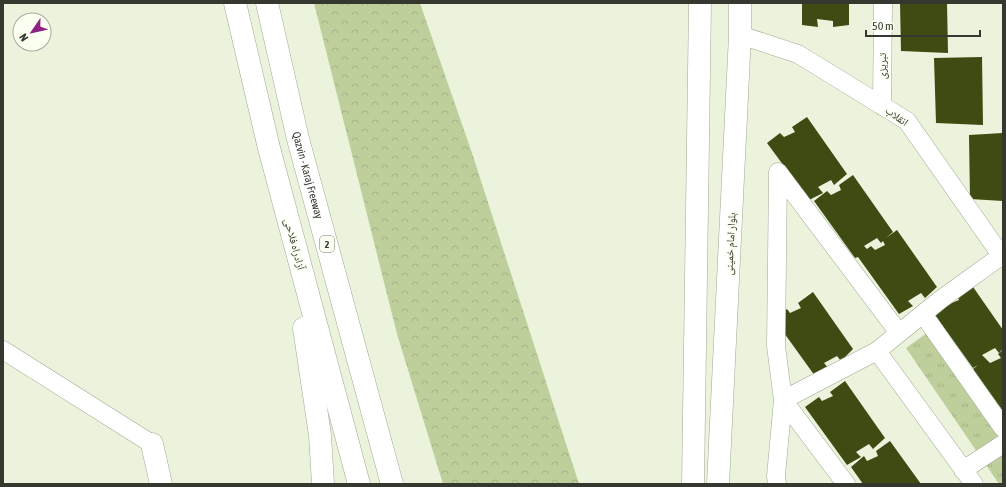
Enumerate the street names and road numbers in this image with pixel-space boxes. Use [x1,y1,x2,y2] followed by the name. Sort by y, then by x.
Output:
[876,52,889,79] street label: تبریزی
[883,104,911,129] street label: انقلاب
[291,131,326,220] street label: Qazvin - Karaj Freeway
[722,212,739,276] street label: بلوار امام خمینی
[281,217,308,271] street label: آزادراه فلاحی
[320,236,334,252] road number: 2

